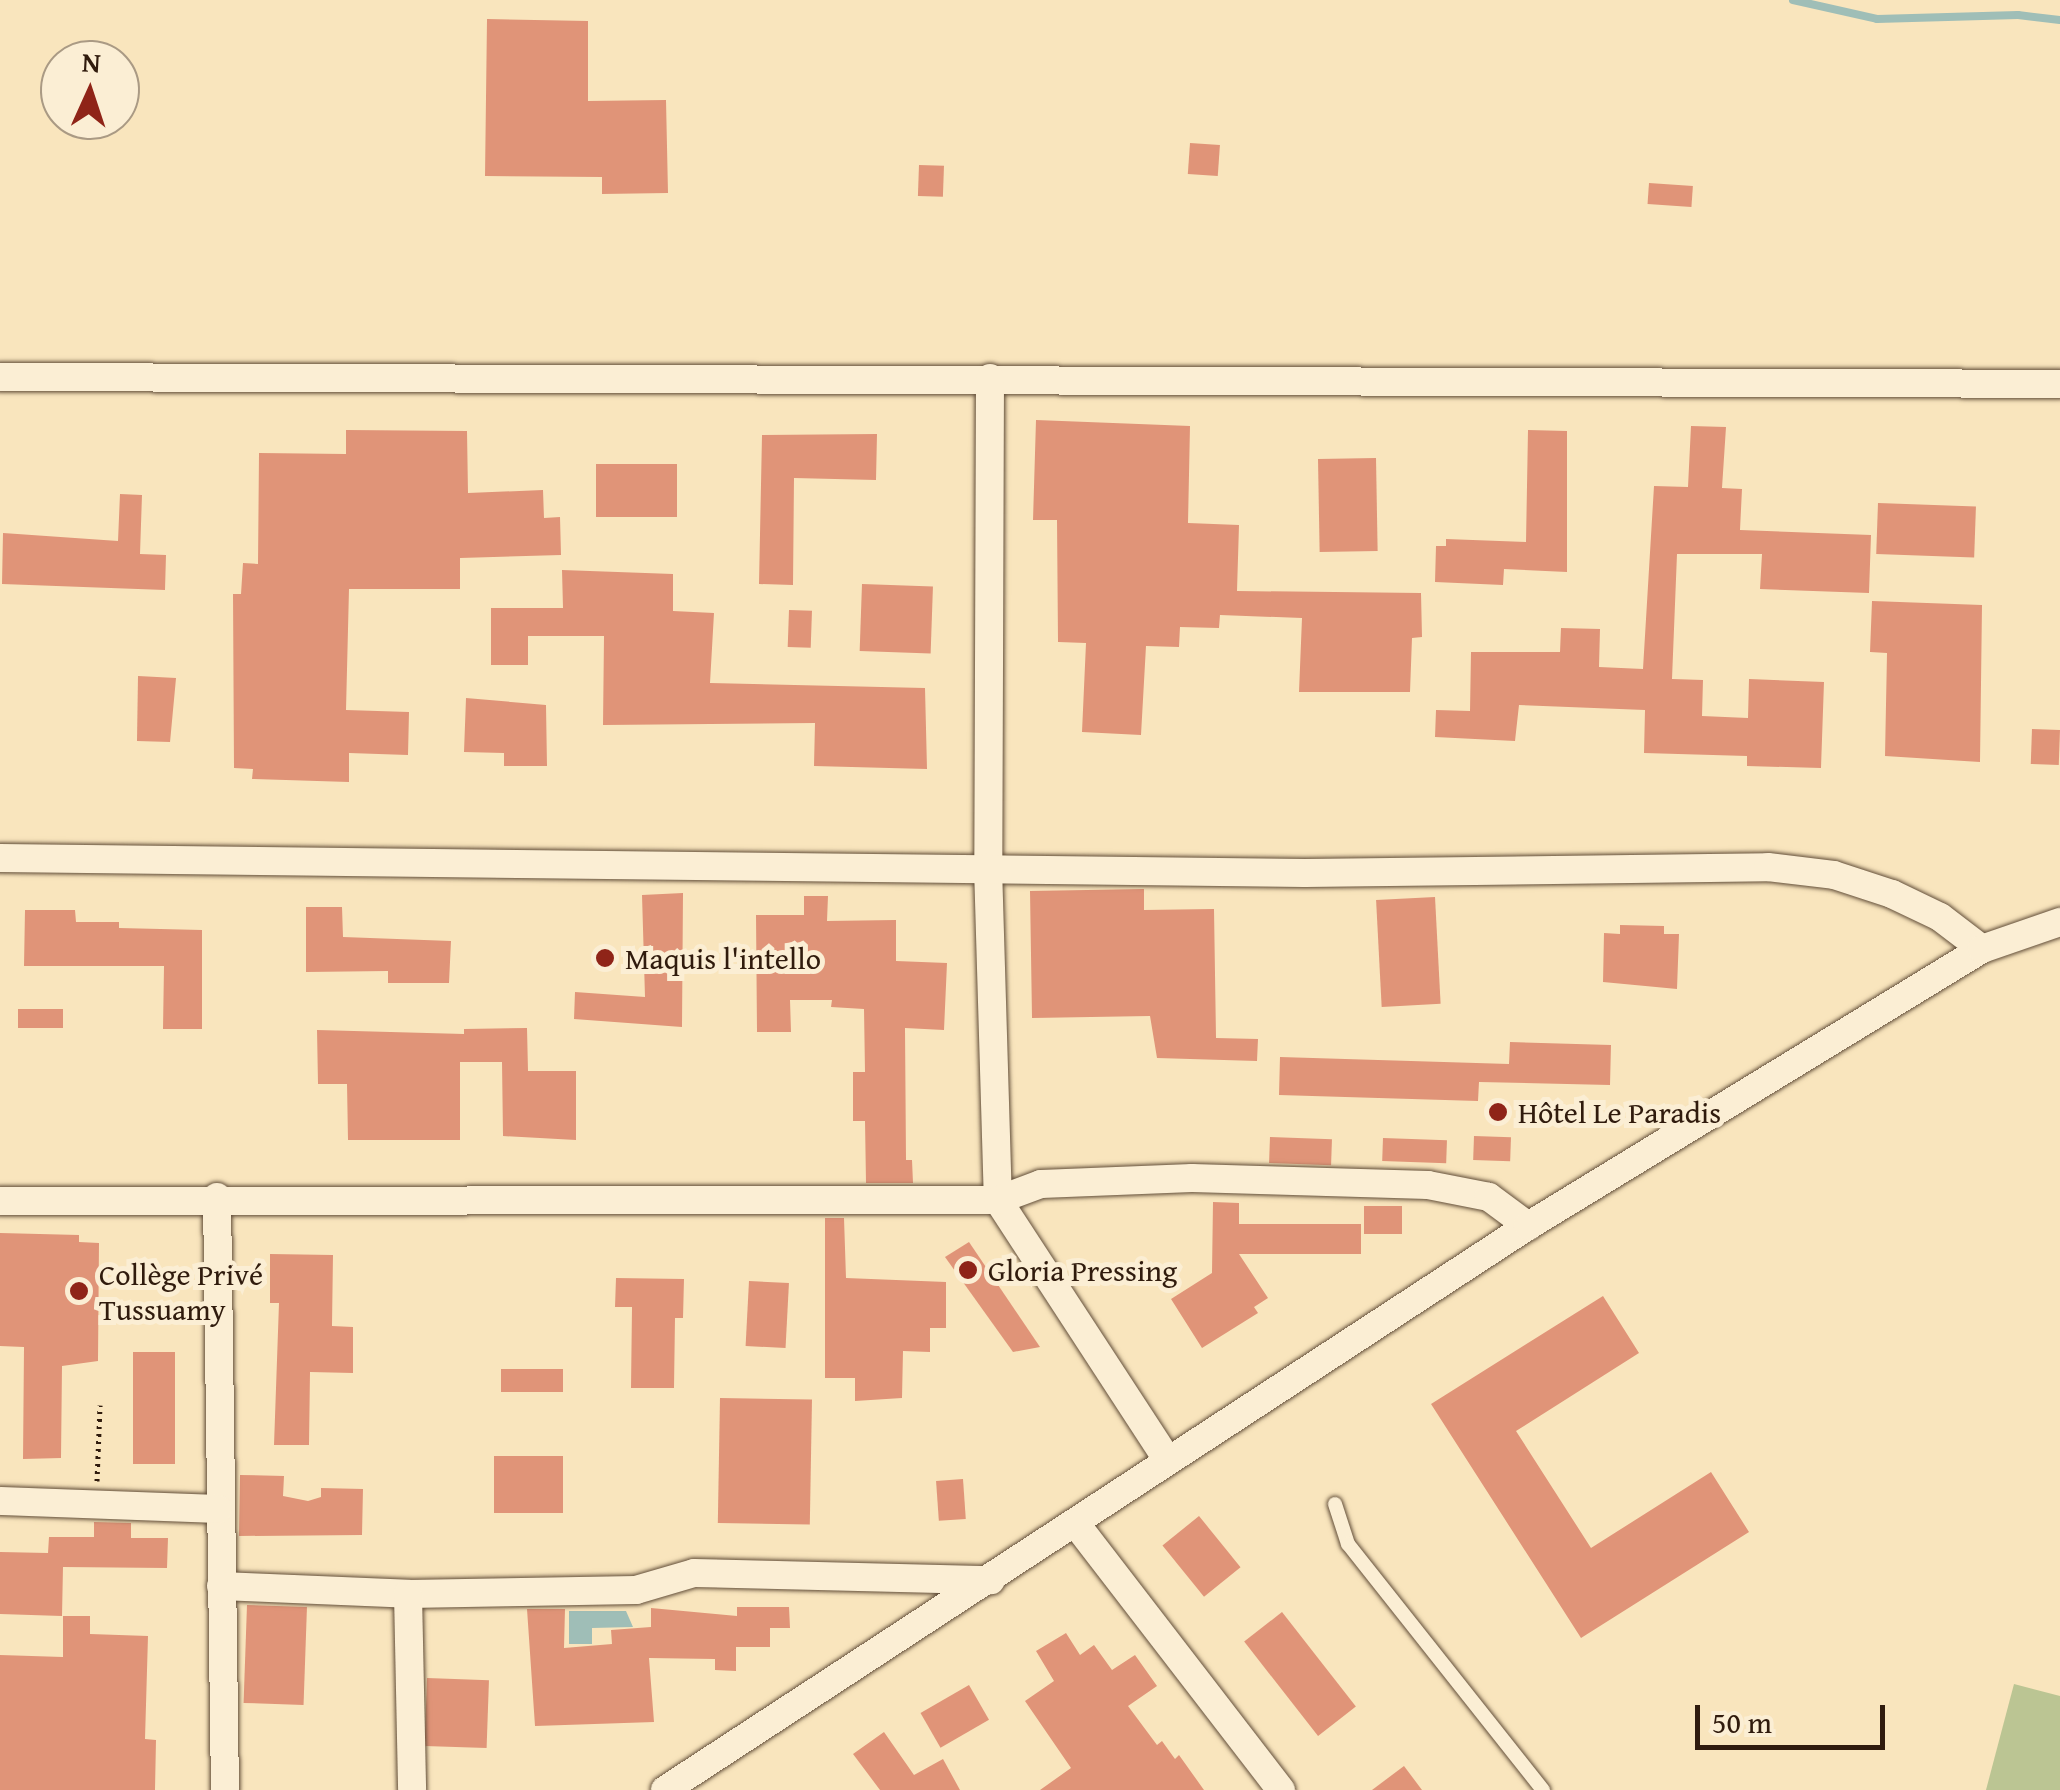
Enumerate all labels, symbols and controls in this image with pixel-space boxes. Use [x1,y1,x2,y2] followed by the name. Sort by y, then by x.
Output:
[40,40,140,140] north arrow
[81,41,102,83] text: N
[625,940,821,976] place label: Maquis l'intello
[594,947,616,969] marker: Maquis l'intello
[1518,1094,1721,1130] place label: Hôtel Le Paradis
[1487,1101,1509,1123] marker: Hôtel Le Paradis
[988,1252,1177,1288] place label: Gloria Pressing
[99,1256,263,1326] place label: Collège Privé Tussuamy
[957,1259,979,1281] marker: Gloria Pressing
[68,1280,90,1302] marker: Collège Privé Tussuamy
[1700,1685,1890,1747] scale bar
[1712,1700,1772,1744] text: 50 m

